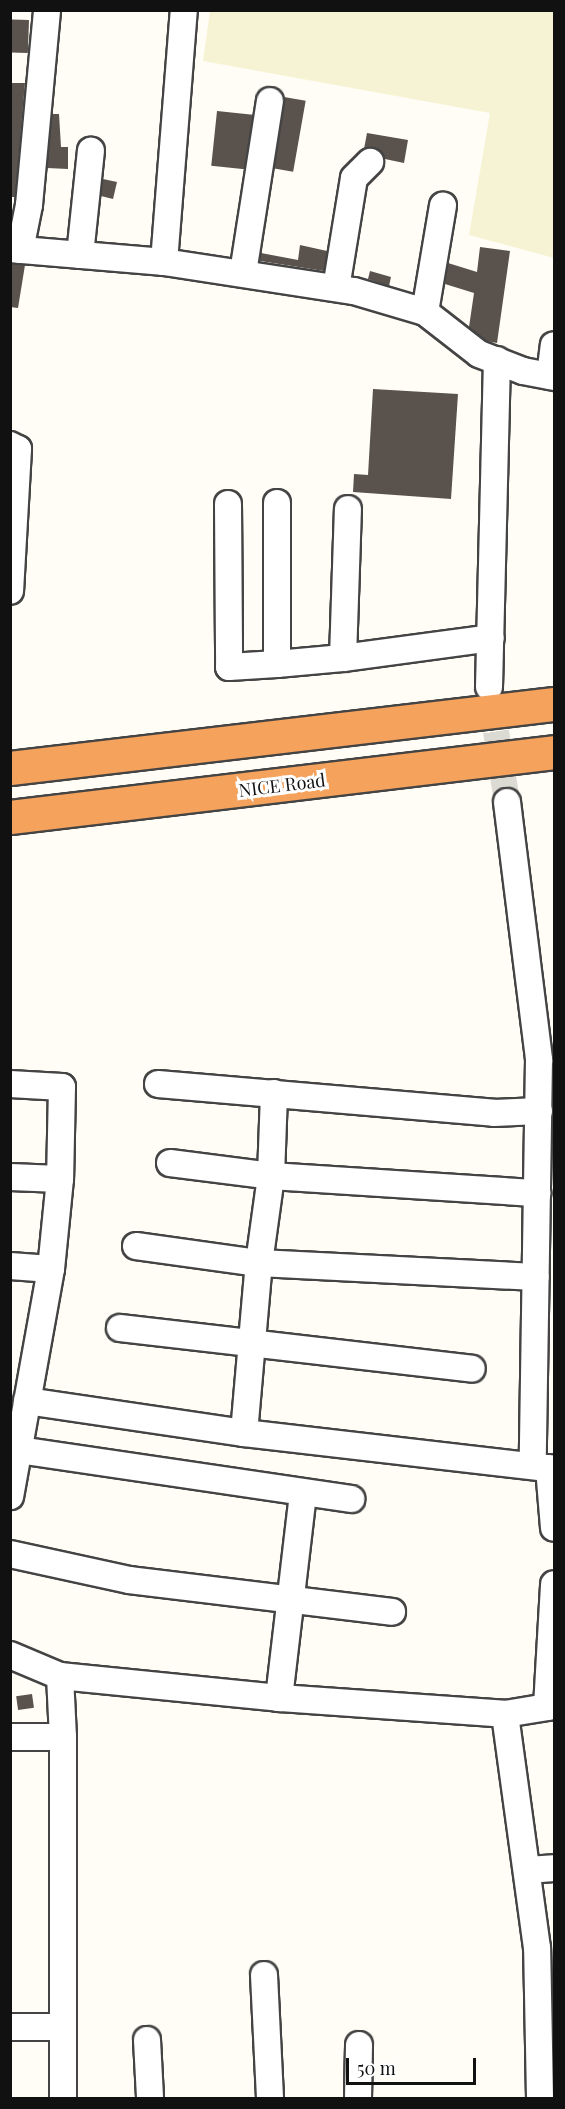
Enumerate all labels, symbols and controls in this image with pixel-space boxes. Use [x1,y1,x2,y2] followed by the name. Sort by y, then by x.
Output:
[237,769,327,801] street label: NICE Road
[349,2046,480,2084] scale bar
[357,2056,396,2080] text: 50 m

